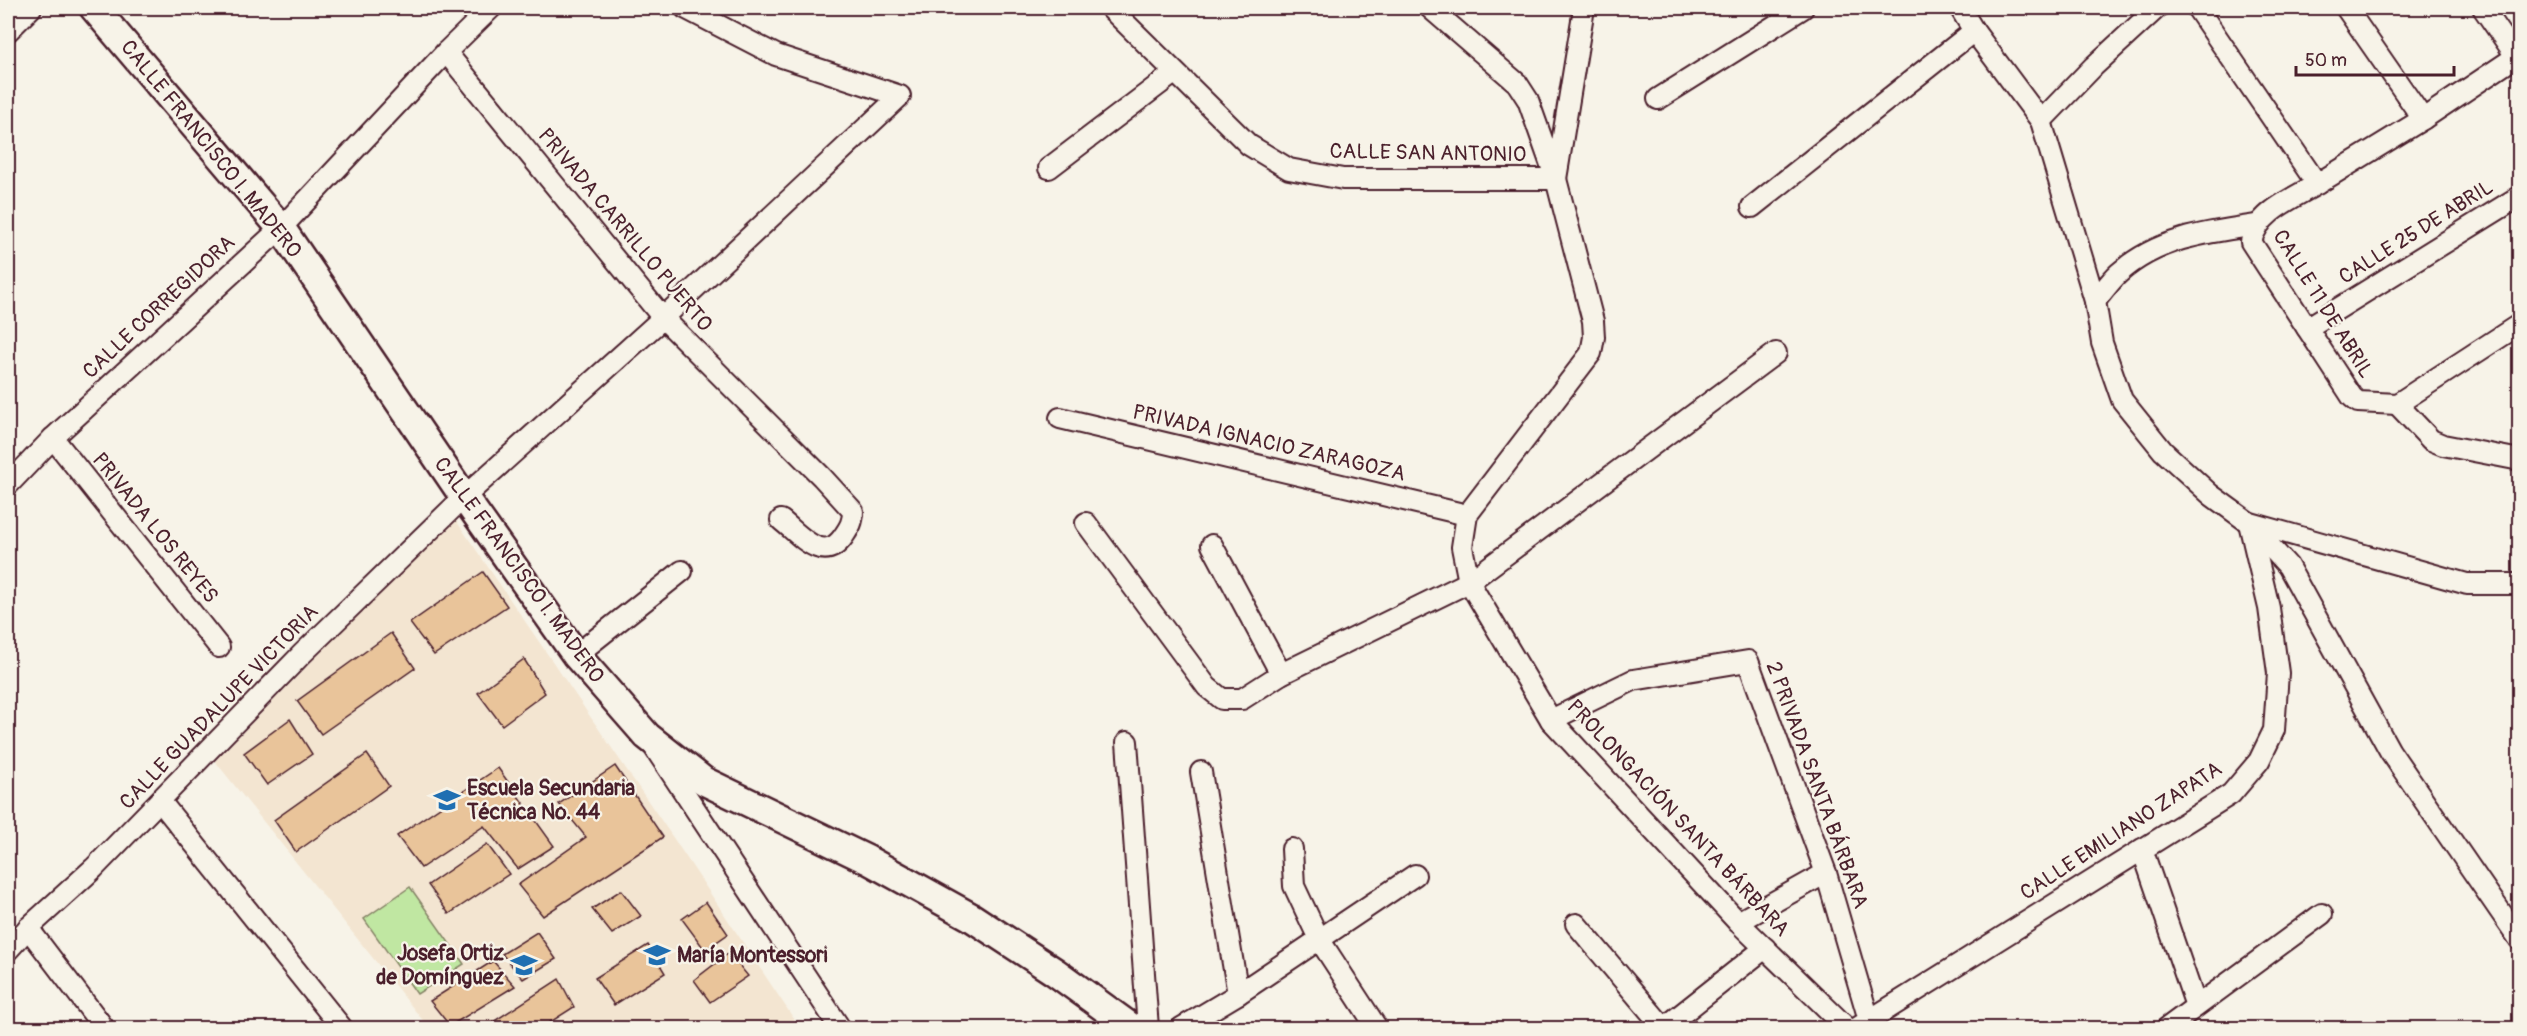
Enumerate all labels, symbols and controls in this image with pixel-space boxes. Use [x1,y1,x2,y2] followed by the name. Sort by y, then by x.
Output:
[115,34,307,264] street label: CALLE FRANCISCO I. MADERO
[2296,39,2454,77] scale bar
[2305,49,2347,72] text: 50 m
[532,123,718,337] street label: PRIVADA CARRILLO PUERTO
[1329,138,1527,168] street label: CALLE SAN ANTONIO
[2334,174,2498,290] street label: CALLE 25 DE ABRIL
[2266,225,2380,383] street label: CALLE 11 DE ABRIL
[77,229,241,385] street label: CALLE CORREGIDORA
[1130,398,1408,488] street label: PRIVADA IGNACIO ZARAGOZA
[86,447,224,609] street label: PRIVADA LOS REYES
[428,452,610,688] street label: CALLE FRANCISCO I. MADERO
[114,599,324,815] street label: CALLE GUADALUPE VICTORIA
[1760,658,1874,912] street label: 2 PRIVADA SANTA BÁRBARA
[1561,693,1796,942] street label: PROLONGACIÓN SANTA BÁRBARA
[2015,756,2227,906] street label: CALLE EMILIANO ZAPATA
[466,775,635,826] place label: Escuela Secundaria Técnica No. 44
[432,785,462,815] school or university icon: Escuela Secundaria Técnica No. 44
[376,940,504,991] place label: Josefa Ortiz de Domínguez
[642,940,672,970] school or university icon: María Montessori
[677,942,828,969] place label: María Montessori
[509,950,539,980] school or university icon: Josefa Ortiz de Domínguez

